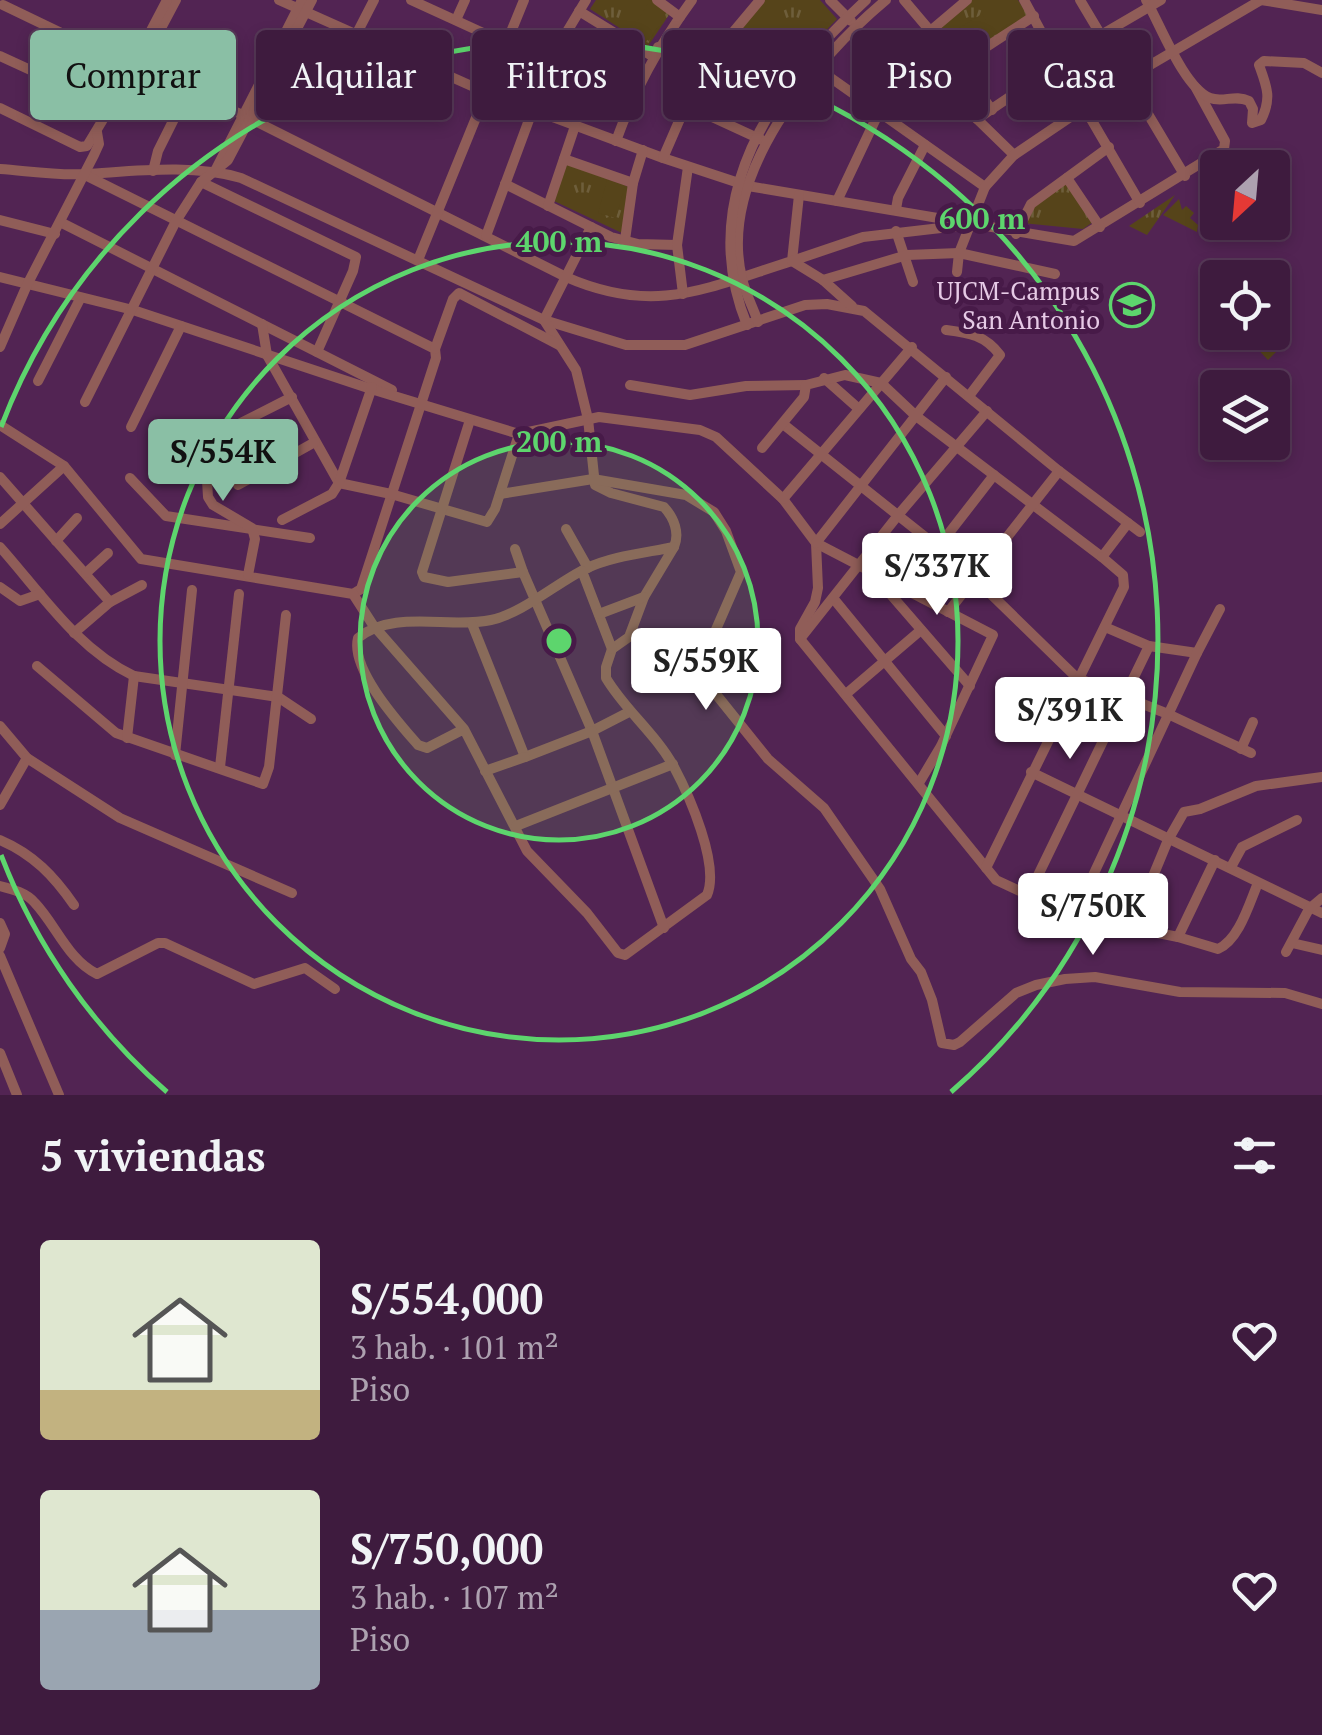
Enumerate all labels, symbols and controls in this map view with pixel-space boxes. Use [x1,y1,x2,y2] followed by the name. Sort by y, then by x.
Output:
[30,30,236,120] chip: Comprar
[256,30,452,120] chip: Alquilar
[472,30,643,120] chip: Filtros
[663,30,832,120] chip: Nuevo
[852,30,988,120] chip: Piso
[1008,30,1151,120] chip: Casa
[1200,150,1290,240] north arrow
[1200,150,1290,460] map controls
[939,198,1026,238] text: 600 m
[516,221,603,261] text: 400 m
[1200,260,1290,350] button: locate
[937,274,1100,336] place label: UJCM-Campus San Antonio
[1109,282,1155,328] school or university icon: UJCM-Campus San Antonio
[1200,370,1290,460] button: layers
[142,419,304,504] pin: S/554K
[516,421,603,461] text: 200 m
[170,430,276,472] text: S/554K
[856,533,1018,618] pin: S/337K
[884,544,990,586] text: S/337K
[541,623,577,659] centre of rings
[625,628,787,713] pin: S/559K
[653,639,759,681] text: S/559K
[989,677,1151,762] pin: S/391K
[1017,688,1123,730] text: S/391K
[1012,873,1174,958] pin: S/750K
[1040,884,1146,926] text: S/750K
[40,1127,265,1183] text: 5 viviendas
[1227,1128,1282,1183] icon: filters
[350,1270,543,1326] text: S/554,000
[120,1280,240,1400] icon: home
[1227,1313,1282,1368] icon: heart
[350,1326,558,1368] text: 3 hab. · 101 m²
[350,1368,410,1410] text: Piso
[350,1520,543,1576] text: S/750,000
[120,1530,240,1650] icon: home
[1227,1563,1282,1618] icon: heart
[350,1576,558,1618] text: 3 hab. · 107 m²
[350,1618,410,1660] text: Piso

